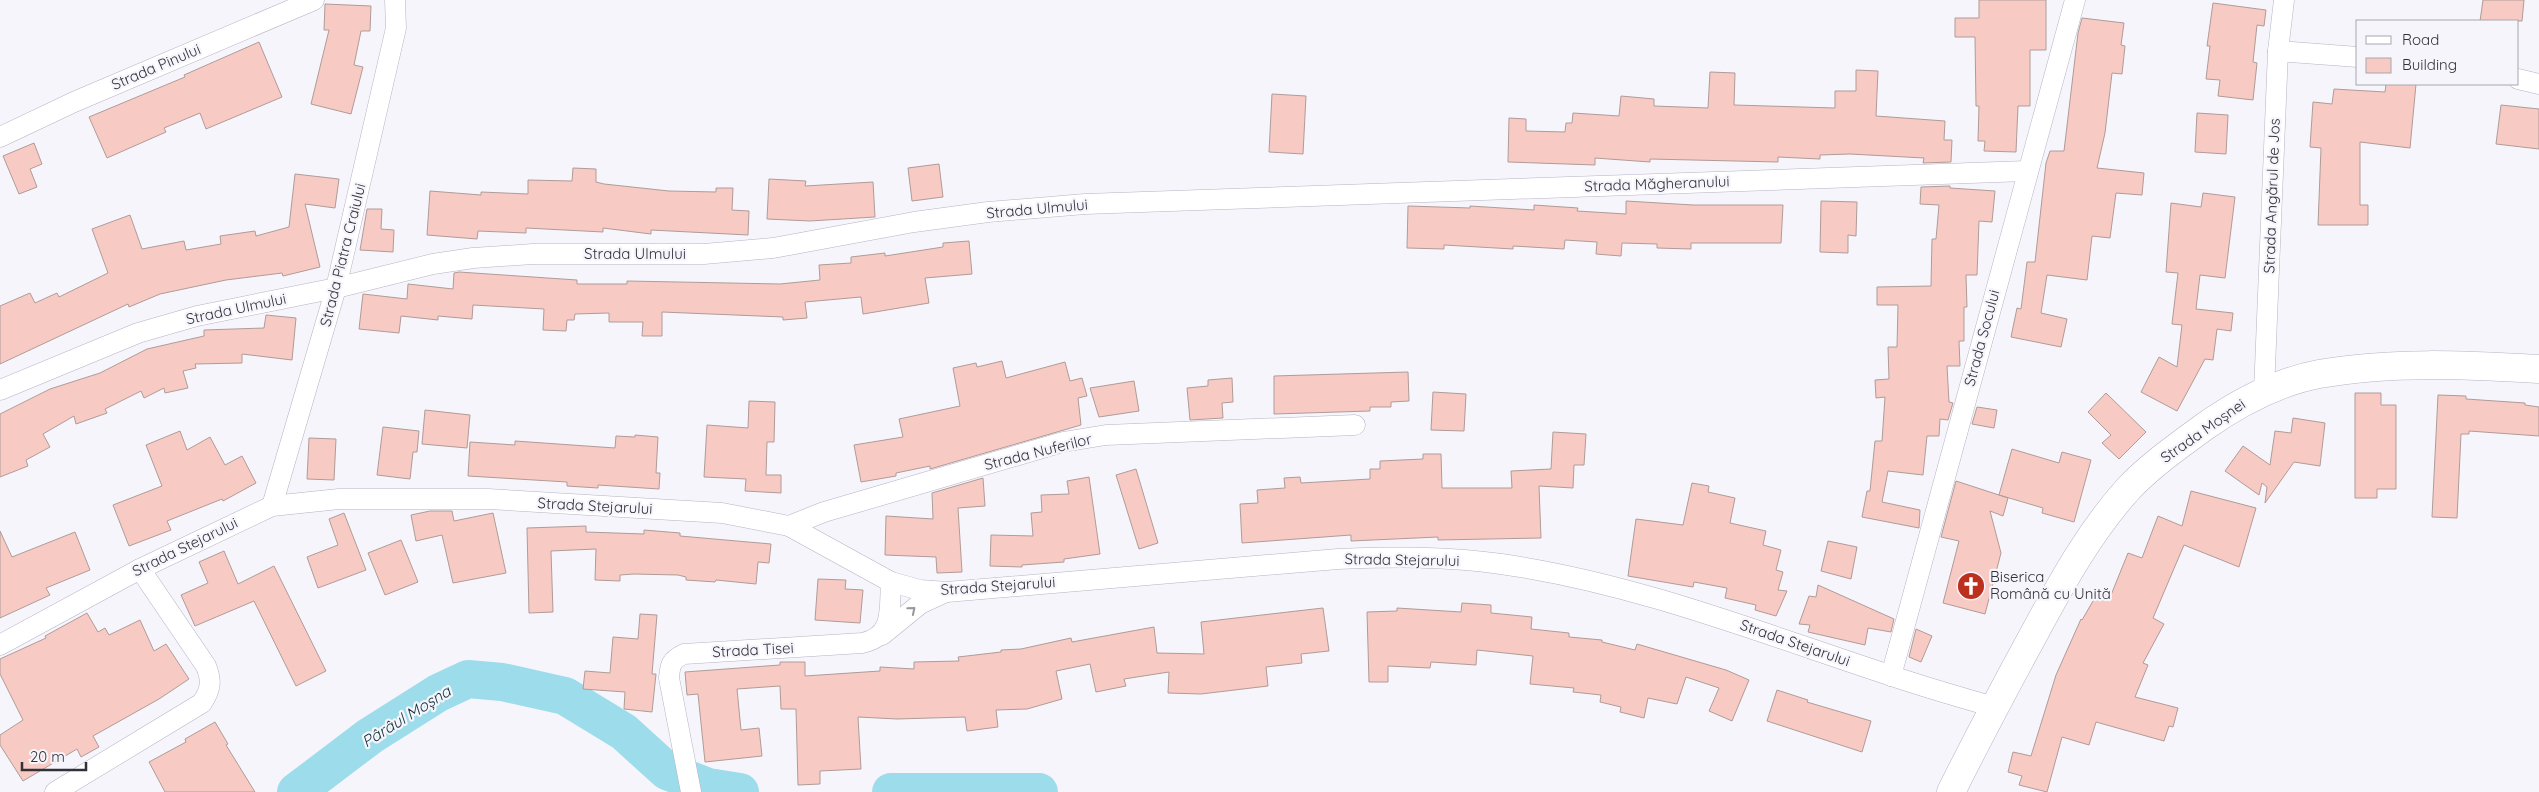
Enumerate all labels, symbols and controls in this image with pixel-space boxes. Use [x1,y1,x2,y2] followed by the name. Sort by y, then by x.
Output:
[2356,20,2519,85] legend
[2402,30,2439,49] text: Road
[108,39,203,94] street label: Strada Pinului
[2402,55,2457,74] text: Building
[2259,118,2284,274] street label: Strada Angărul de Jos
[1584,171,1730,196] street label: Strada Măgheranului
[316,181,370,328] street label: Strada Piatra Craiului
[985,195,1089,222] street label: Strada Ulmului
[584,244,686,263] street label: Strada Ulmului
[1959,287,2004,388] street label: Strada Socului
[184,289,288,328] street label: Strada Ulmului
[2157,394,2249,467] street label: Strada Moșnei
[982,429,1094,474] street label: Strada Nuferilor
[537,493,653,518] street label: Strada Stejarului
[129,513,241,580] street label: Strada Stejarului
[1344,549,1460,570] street label: Strada Stejarului
[1990,567,2111,603] place label: Biserica Română cu Unită
[1956,571,1986,601] church icon: Biserica Română cu Unită
[940,572,1056,599] street label: Strada Stejarului
[907,606,916,615] one-way arrow
[1738,615,1853,670] street label: Strada Stejarului
[712,638,794,661] street label: Strada Tisei
[358,680,455,751] water label: Pârâul Moșna
[22,740,86,772] scale bar
[30,747,65,766] text: 20 m

